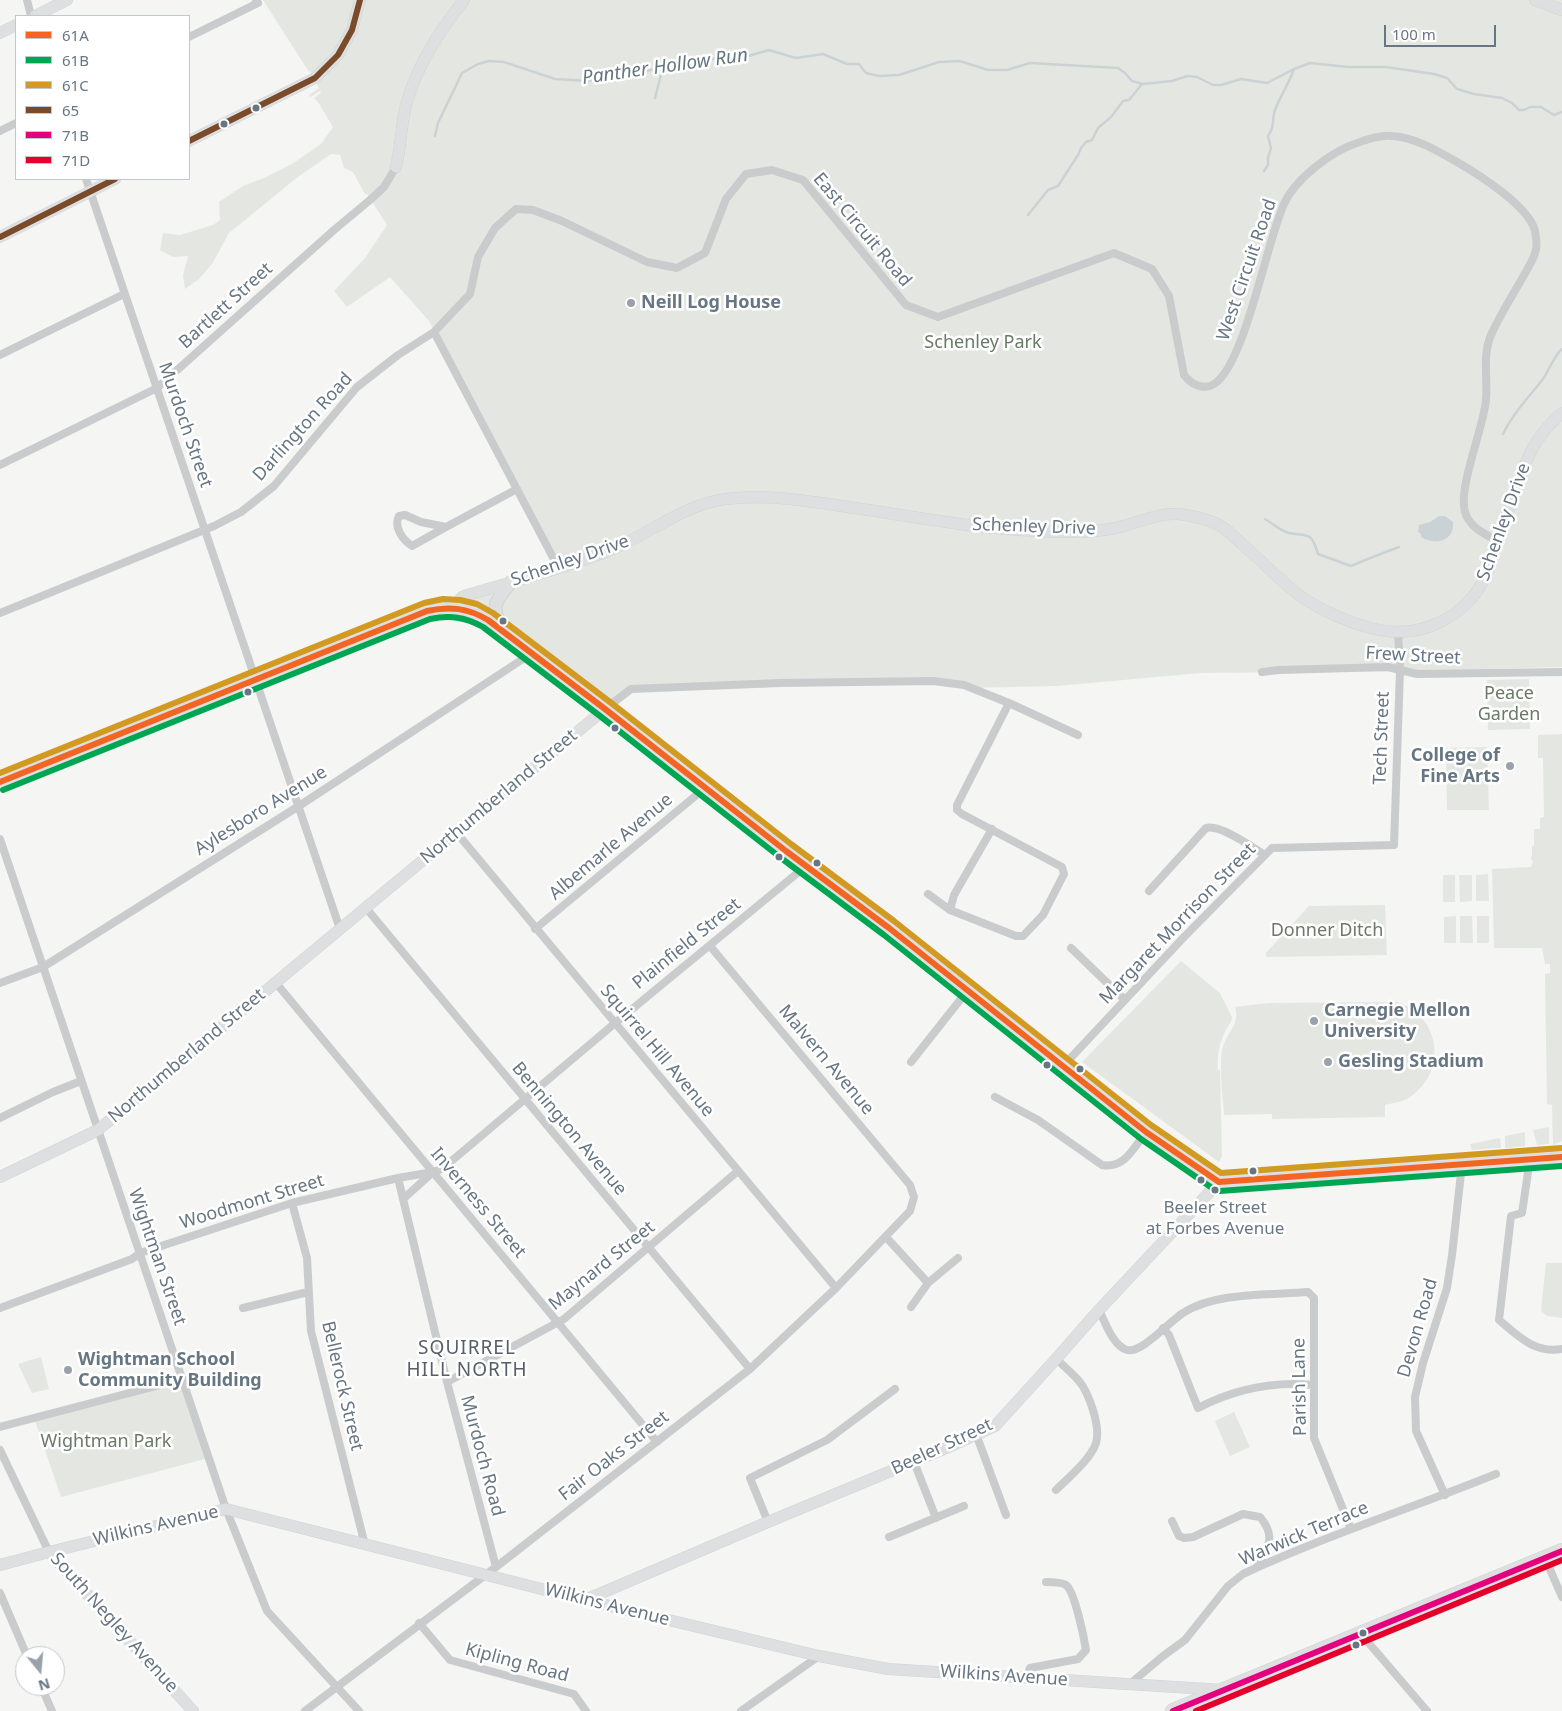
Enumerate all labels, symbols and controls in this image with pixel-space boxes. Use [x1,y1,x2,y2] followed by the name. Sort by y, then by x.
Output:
[15,15,190,180] legend
[1387,15,1500,47] scale bar
[1392,24,1436,44] text: 100 m
[62,25,89,45] text: 61A
[581,44,749,90] water label: Panther Hollow Run
[62,50,89,70] text: 61B
[62,75,89,95] text: 61C
[62,100,79,120] text: 65
[251,103,261,113] unlabelled marker
[219,119,229,129] unlabelled marker
[62,125,89,145] text: 71B
[62,150,90,170] text: 71D
[808,169,916,291] street label: East Circuit Road
[1213,196,1281,344] street label: West Circuit Road
[175,258,277,354] street label: Bartlett Street
[641,292,781,314] place label: Neill Log House
[625,297,637,309] marker: Neill Log House
[924,332,1042,354] park label: Schenley Park
[153,359,217,491] street label: Murdoch Street
[249,368,357,486] street label: Darlington Road
[1473,460,1535,584] street label: Schenley Drive
[972,514,1096,540] street label: Schenley Drive
[508,531,632,591] street label: Schenley Drive
[498,616,508,626] unlabelled marker
[1365,643,1461,669] street label: Frew Street
[1478,683,1540,726] park label: Peace Garden
[243,687,253,697] unlabelled marker
[1370,691,1394,785] street label: Tech Street
[610,723,620,733] unlabelled marker
[416,725,582,869] street label: Northumberland Street
[1411,745,1500,788] place label: College of Fine Arts
[1504,760,1516,772] marker: College of Fine Arts
[191,762,331,860] street label: Aylesboro Avenue
[545,789,677,905] street label: Albemarle Avenue
[1095,839,1261,1009] street label: Margaret Morrison Street
[774,852,784,862] unlabelled marker
[812,858,822,868] unlabelled marker
[629,894,745,994] street label: Plainfield Street
[1271,920,1383,942] park label: Donner Ditch
[595,981,719,1121] street label: Squirrel Hill Avenue
[104,984,270,1128] street label: Northumberland Street
[1324,1000,1470,1042] place label: Carnegie Mellon University
[774,1001,878,1119] street label: Malvern Avenue
[1308,1015,1320,1027] marker: Carnegie Mellon University
[1338,1051,1484,1073] place label: Gesling Stadium
[1322,1056,1334,1068] marker: Gesling Stadium
[507,1058,631,1200] street label: Bennington Avenue
[1042,1060,1052,1070] unlabelled marker
[1075,1064,1085,1074] unlabelled marker
[426,1143,530,1263] street label: Inverness Street
[1248,1166,1258,1176] unlabelled marker
[177,1170,327,1234] street label: Woodmont Street
[1196,1175,1206,1185] unlabelled marker
[1210,1185,1220,1195] marker: Beeler Street at Forbes Avenue
[123,1186,191,1328] street label: Wightman Street
[1146,1198,1284,1238] place label: Beeler Street at Forbes Avenue
[545,1217,659,1315] street label: Maynard Street
[1394,1276,1442,1380] street label: Devon Road
[317,1319,367,1453] street label: Bellerock Street
[405,1338,529,1382] district label: SQUIRREL HILL NORTH
[1288,1338,1312,1436] street label: Parish Lane
[78,1349,262,1392] place label: Wightman School Community Building
[62,1364,74,1376] marker: Wightman School Community Building
[455,1393,509,1519] street label: Murdoch Road
[555,1406,673,1506] street label: Fair Oaks Street
[888,1414,996,1480] street label: Beeler Street
[41,1431,171,1453] park label: Wightman Park
[1236,1497,1372,1571] street label: Warwick Terrace
[91,1501,221,1551] street label: Wilkins Avenue
[46,1549,182,1697] street label: South Negley Avenue
[542,1579,672,1631] street label: Wilkins Avenue
[1358,1628,1368,1638] unlabelled marker
[463,1639,571,1687] street label: Kipling Road
[1351,1640,1361,1650] unlabelled marker
[15,1646,65,1696] north arrow
[939,1661,1069,1691] street label: Wilkins Avenue
[36,1674,52,1696] text: N

